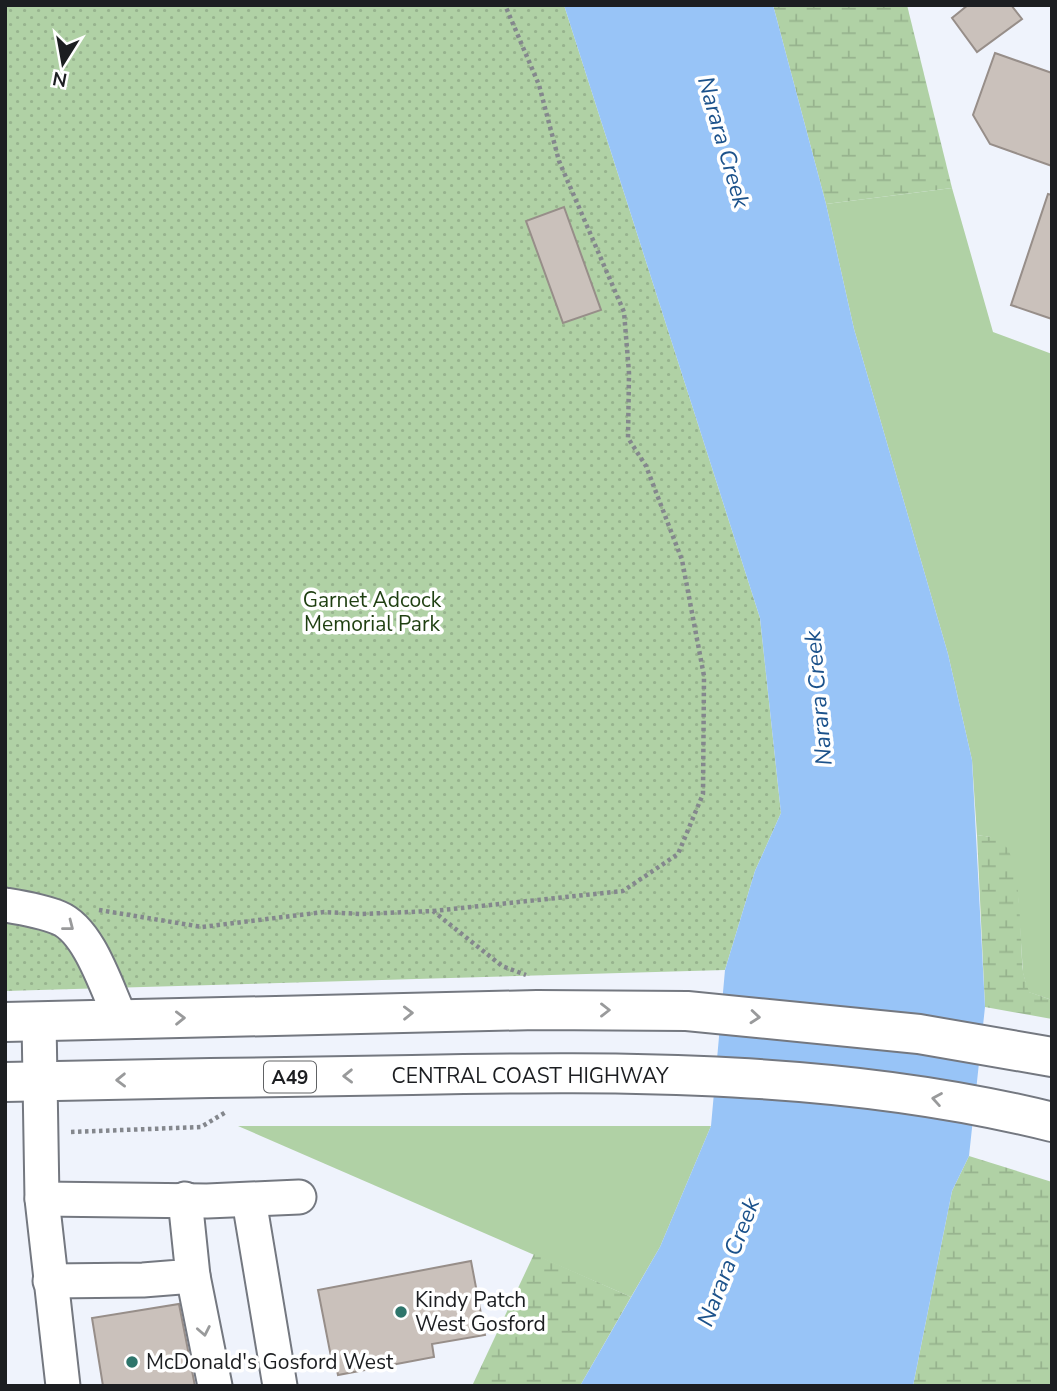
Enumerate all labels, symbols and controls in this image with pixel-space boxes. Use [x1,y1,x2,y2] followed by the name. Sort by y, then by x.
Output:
[28,28,98,98] north arrow
[50,65,69,93] text: N
[690,73,757,212] water label: Narara Creek
[303,586,442,638] park label: Garnet Adcock Memorial Park
[797,629,840,767] water label: Narara Creek
[62,917,74,930] one-way arrow
[600,1002,611,1018] one-way arrow
[403,1005,414,1021] one-way arrow
[750,1009,761,1024] one-way arrow
[176,1010,186,1026] one-way arrow
[264,1062,316,1092] road number: A49
[392,1062,669,1090] street label: CENTRAL COAST HIGHWAY
[343,1068,353,1084] one-way arrow
[115,1072,126,1088] one-way arrow
[931,1092,943,1107] one-way arrow
[690,1193,767,1331] water label: Narara Creek
[415,1286,546,1338] place label: Kindy Patch West Gosford
[393,1304,409,1320] marker: Kindy Patch West Gosford
[196,1325,211,1337] one-way arrow
[146,1348,394,1376] place label: McDonald's Gosford West
[124,1354,140,1370] marker: McDonald's Gosford West

